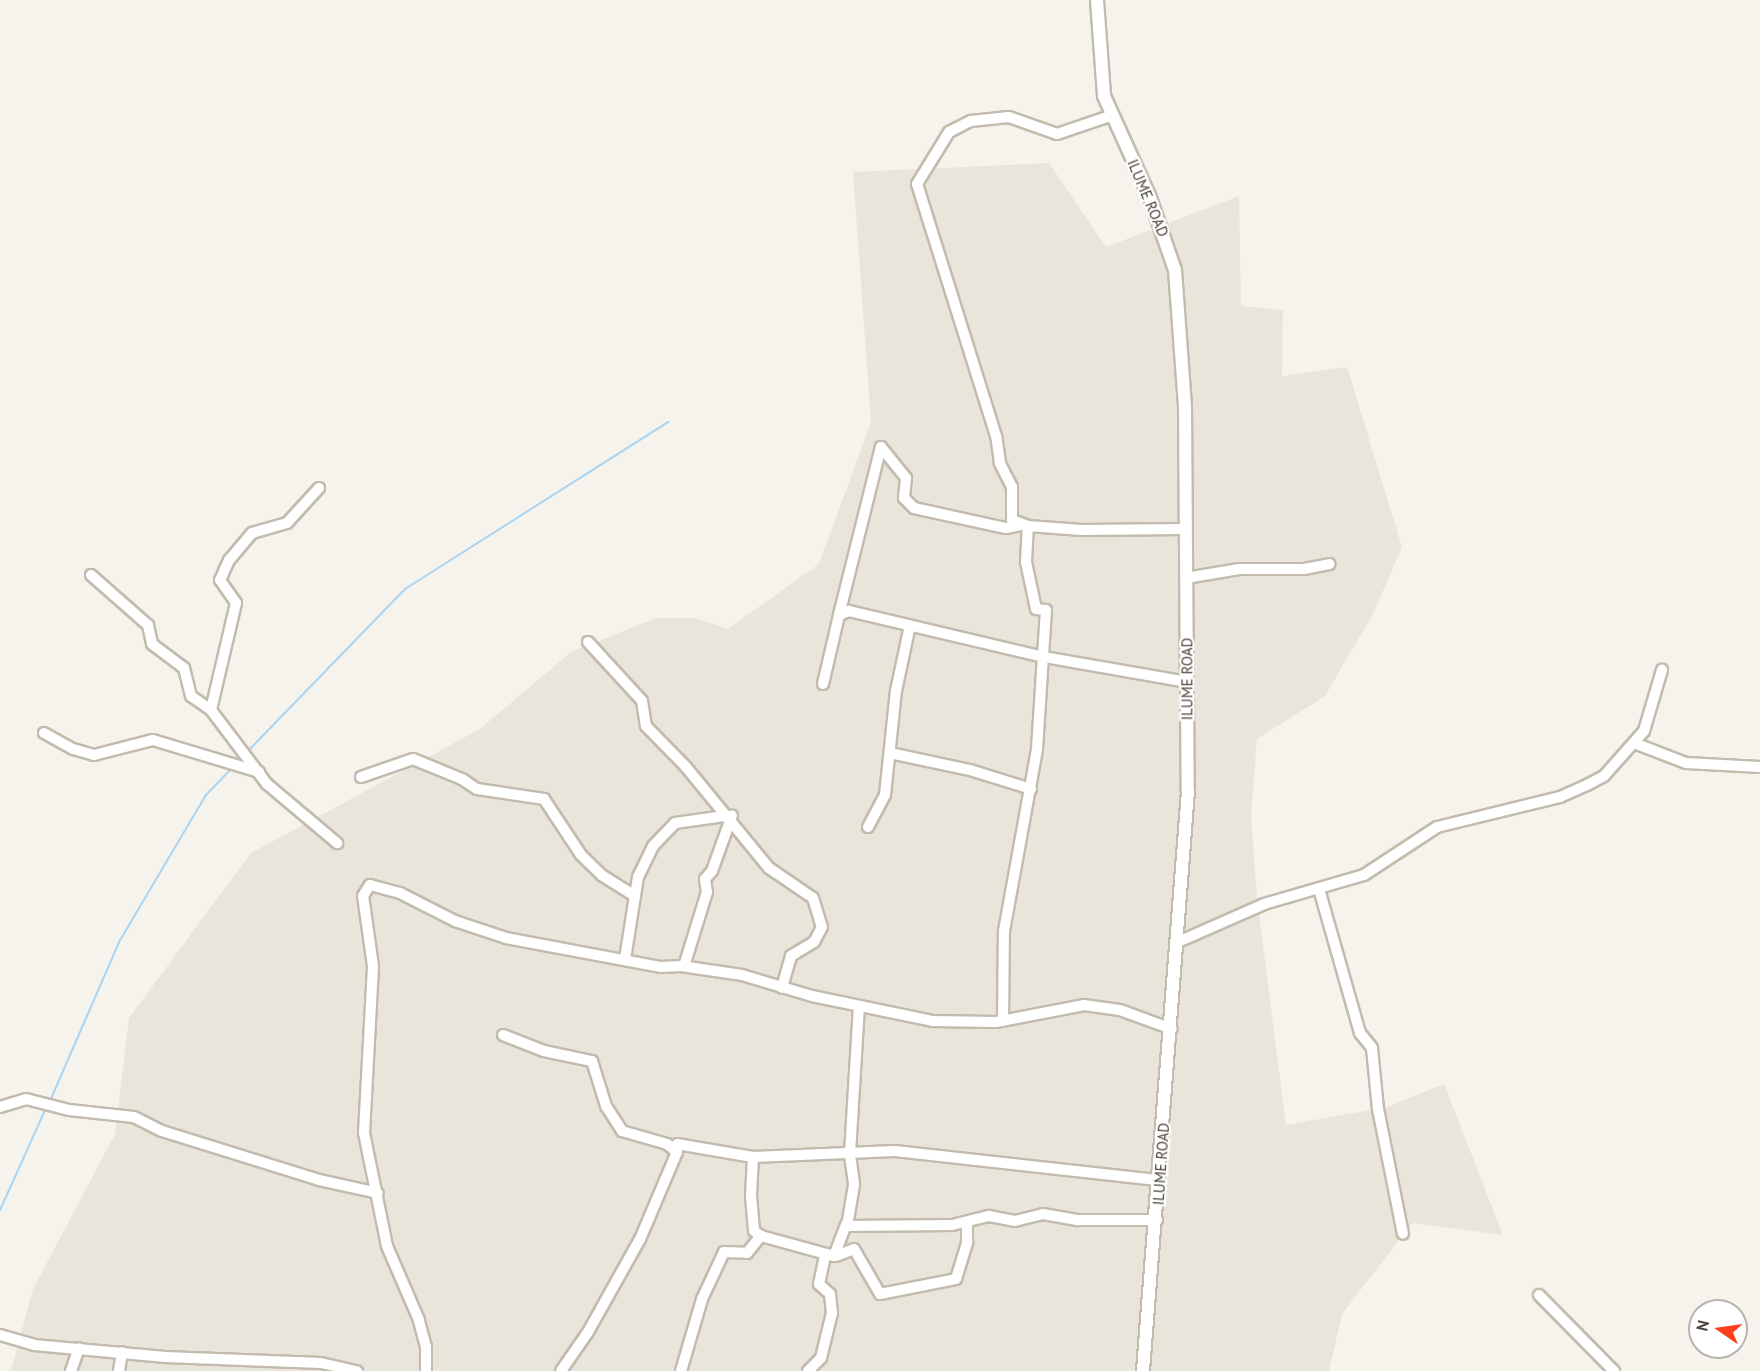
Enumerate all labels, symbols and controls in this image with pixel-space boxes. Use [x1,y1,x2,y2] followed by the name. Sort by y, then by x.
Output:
[1124,156,1172,240] street label: ILUME ROAD
[1178,638,1196,720] street label: ILUME ROAD
[1149,1122,1173,1206] street label: ILUME ROAD
[1688,1299,1748,1359] north arrow
[1691,1318,1713,1333] text: N

